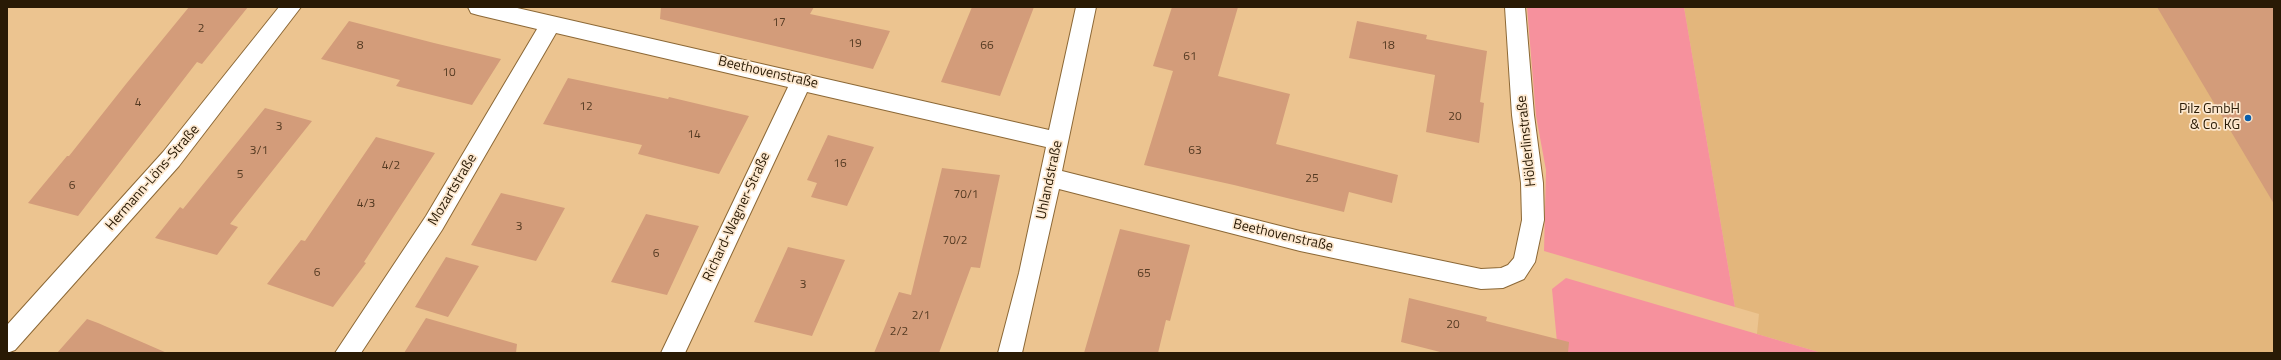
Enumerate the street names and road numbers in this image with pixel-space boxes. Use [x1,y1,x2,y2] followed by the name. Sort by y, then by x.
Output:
[716,53,820,93] street label: Beethovenstraße
[1514,95,1540,187] street label: Hölderlinstraße
[103,122,203,234] street label: Hermann-Löns-Straße
[1033,139,1067,221] street label: Uhlandstraße
[700,150,774,284] street label: Richard-Wagner-Straße
[425,151,481,229] street label: Mozartstraße
[1231,216,1335,256] street label: Beethovenstraße

